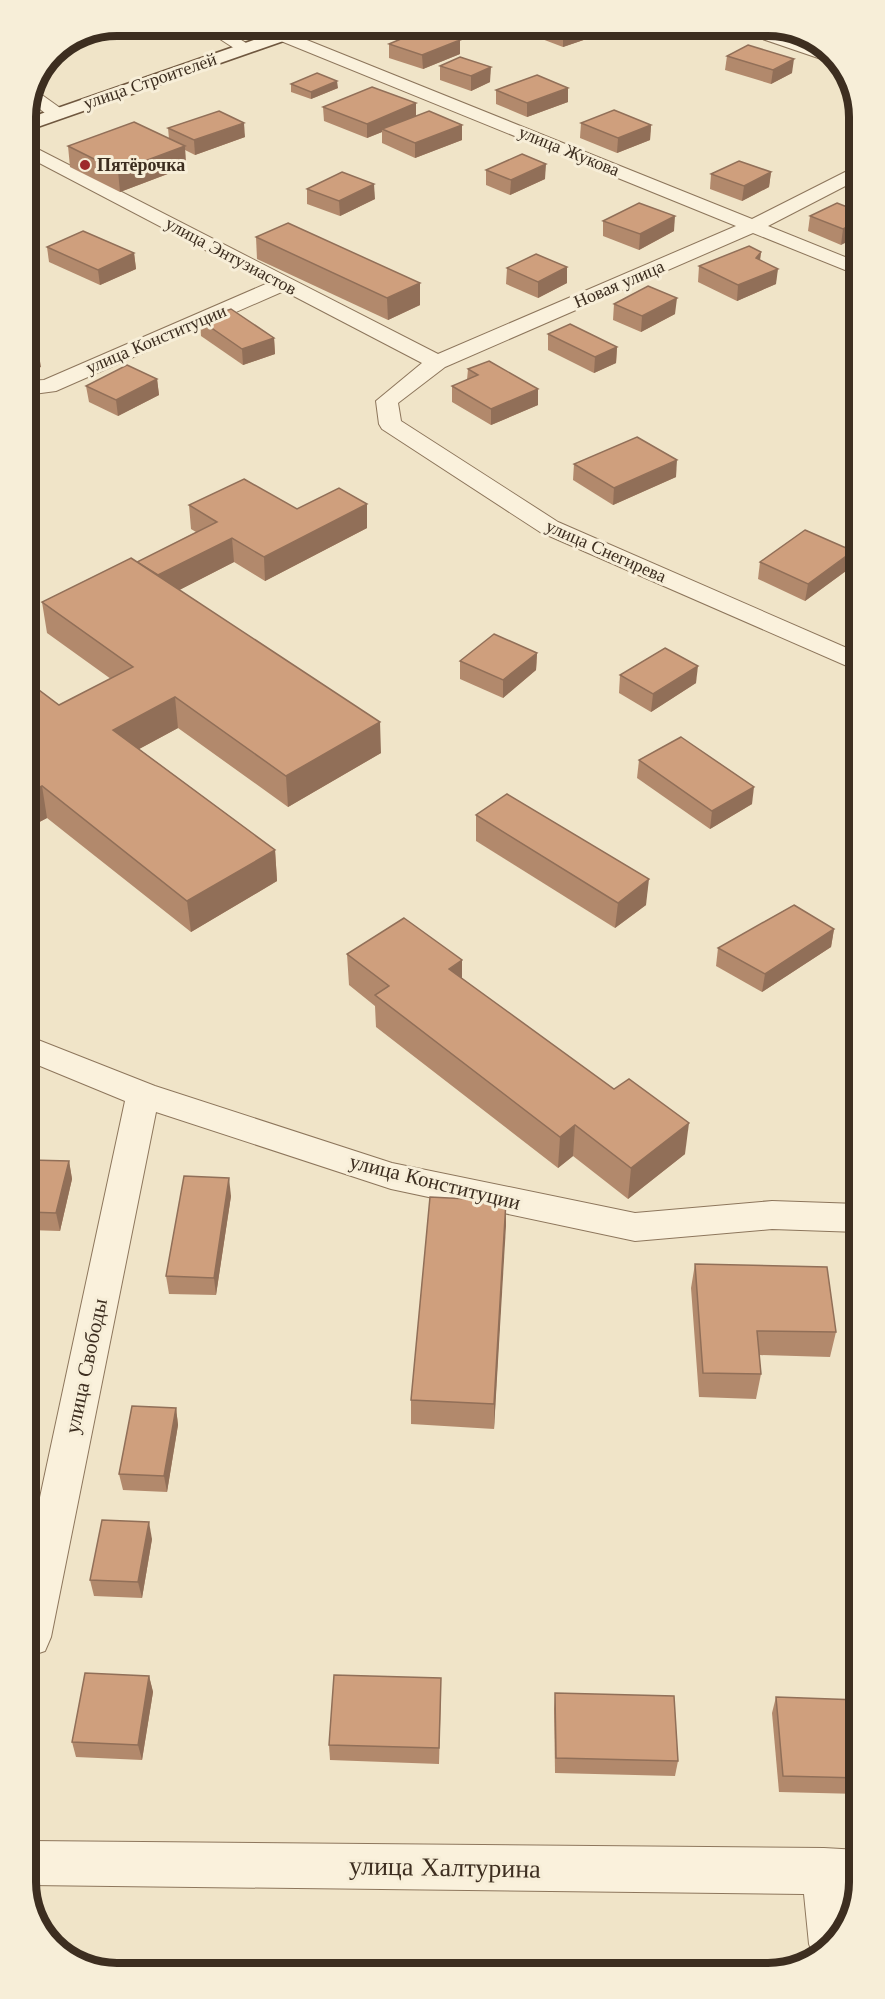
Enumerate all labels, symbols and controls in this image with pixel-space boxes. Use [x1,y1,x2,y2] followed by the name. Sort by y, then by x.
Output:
[80,48,220,114] street label: улица Строителей
[515,121,623,181] street label: улица Жукова
[97,154,185,176] place label: Пятёрочка
[78,158,92,172] marker: Пятёрочка
[162,212,300,300] street label: улица Энтузиастов
[570,255,668,313] street label: Новая улица
[82,299,230,379] street label: улица Конституции
[542,515,670,587] street label: улица Снегирева
[347,1148,523,1216] street label: улица Конституции
[59,1296,113,1436] street label: улица Свободы
[349,1849,542,1885] street label: улица Халтурина

